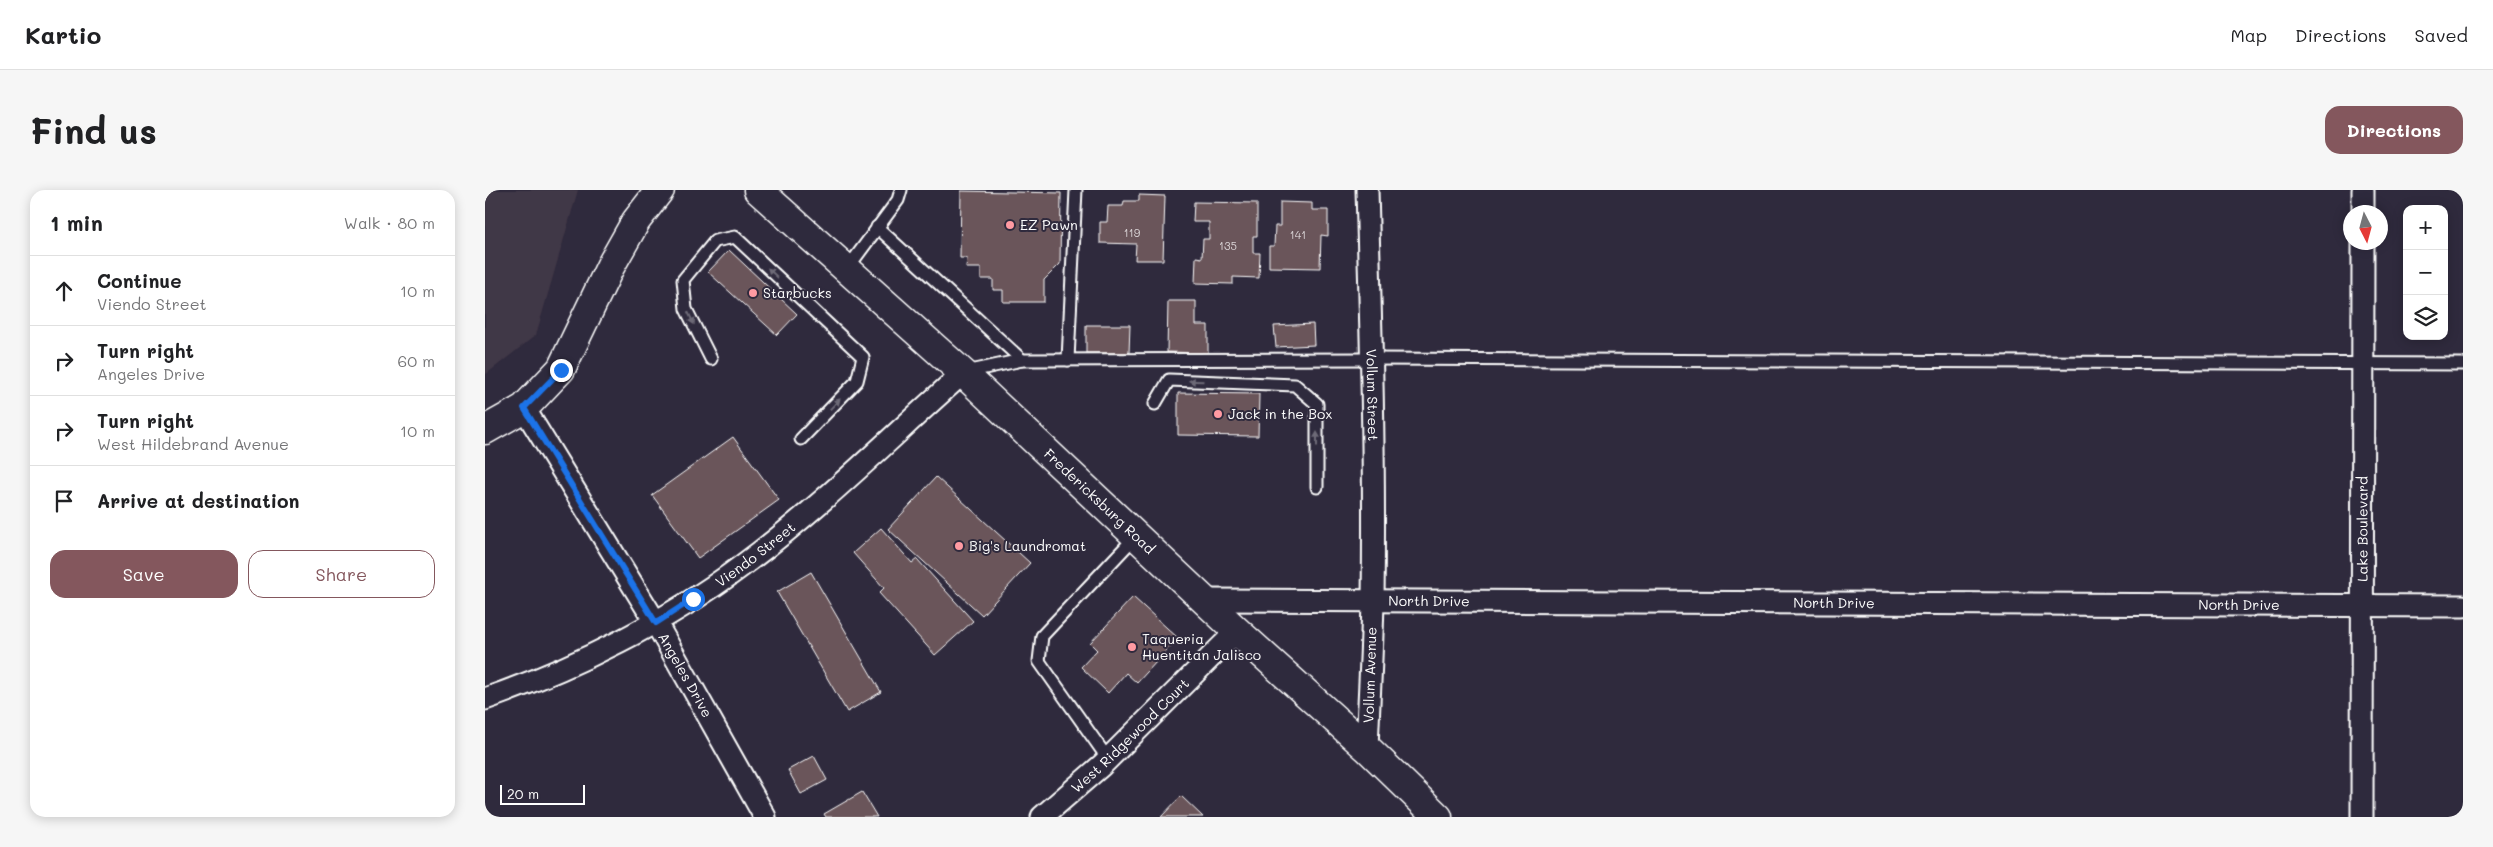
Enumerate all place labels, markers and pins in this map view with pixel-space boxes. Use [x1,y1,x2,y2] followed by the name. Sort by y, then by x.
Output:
[1020,215,1078,234] place label: EZ Pawn
[1004,219,1016,231] marker: EZ Pawn
[763,283,832,302] place label: Starbucks
[747,287,759,299] marker: Starbucks
[1228,404,1332,423] place label: Jack in the Box
[1212,408,1224,420] marker: Jack in the Box
[969,536,1086,555] place label: Big's Laundromat
[953,540,965,552] marker: Big's Laundromat
[1142,629,1261,664] place label: Taqueria Huentitan Jalisco
[1126,641,1138,653] marker: Taqueria Huentitan Jalisco

